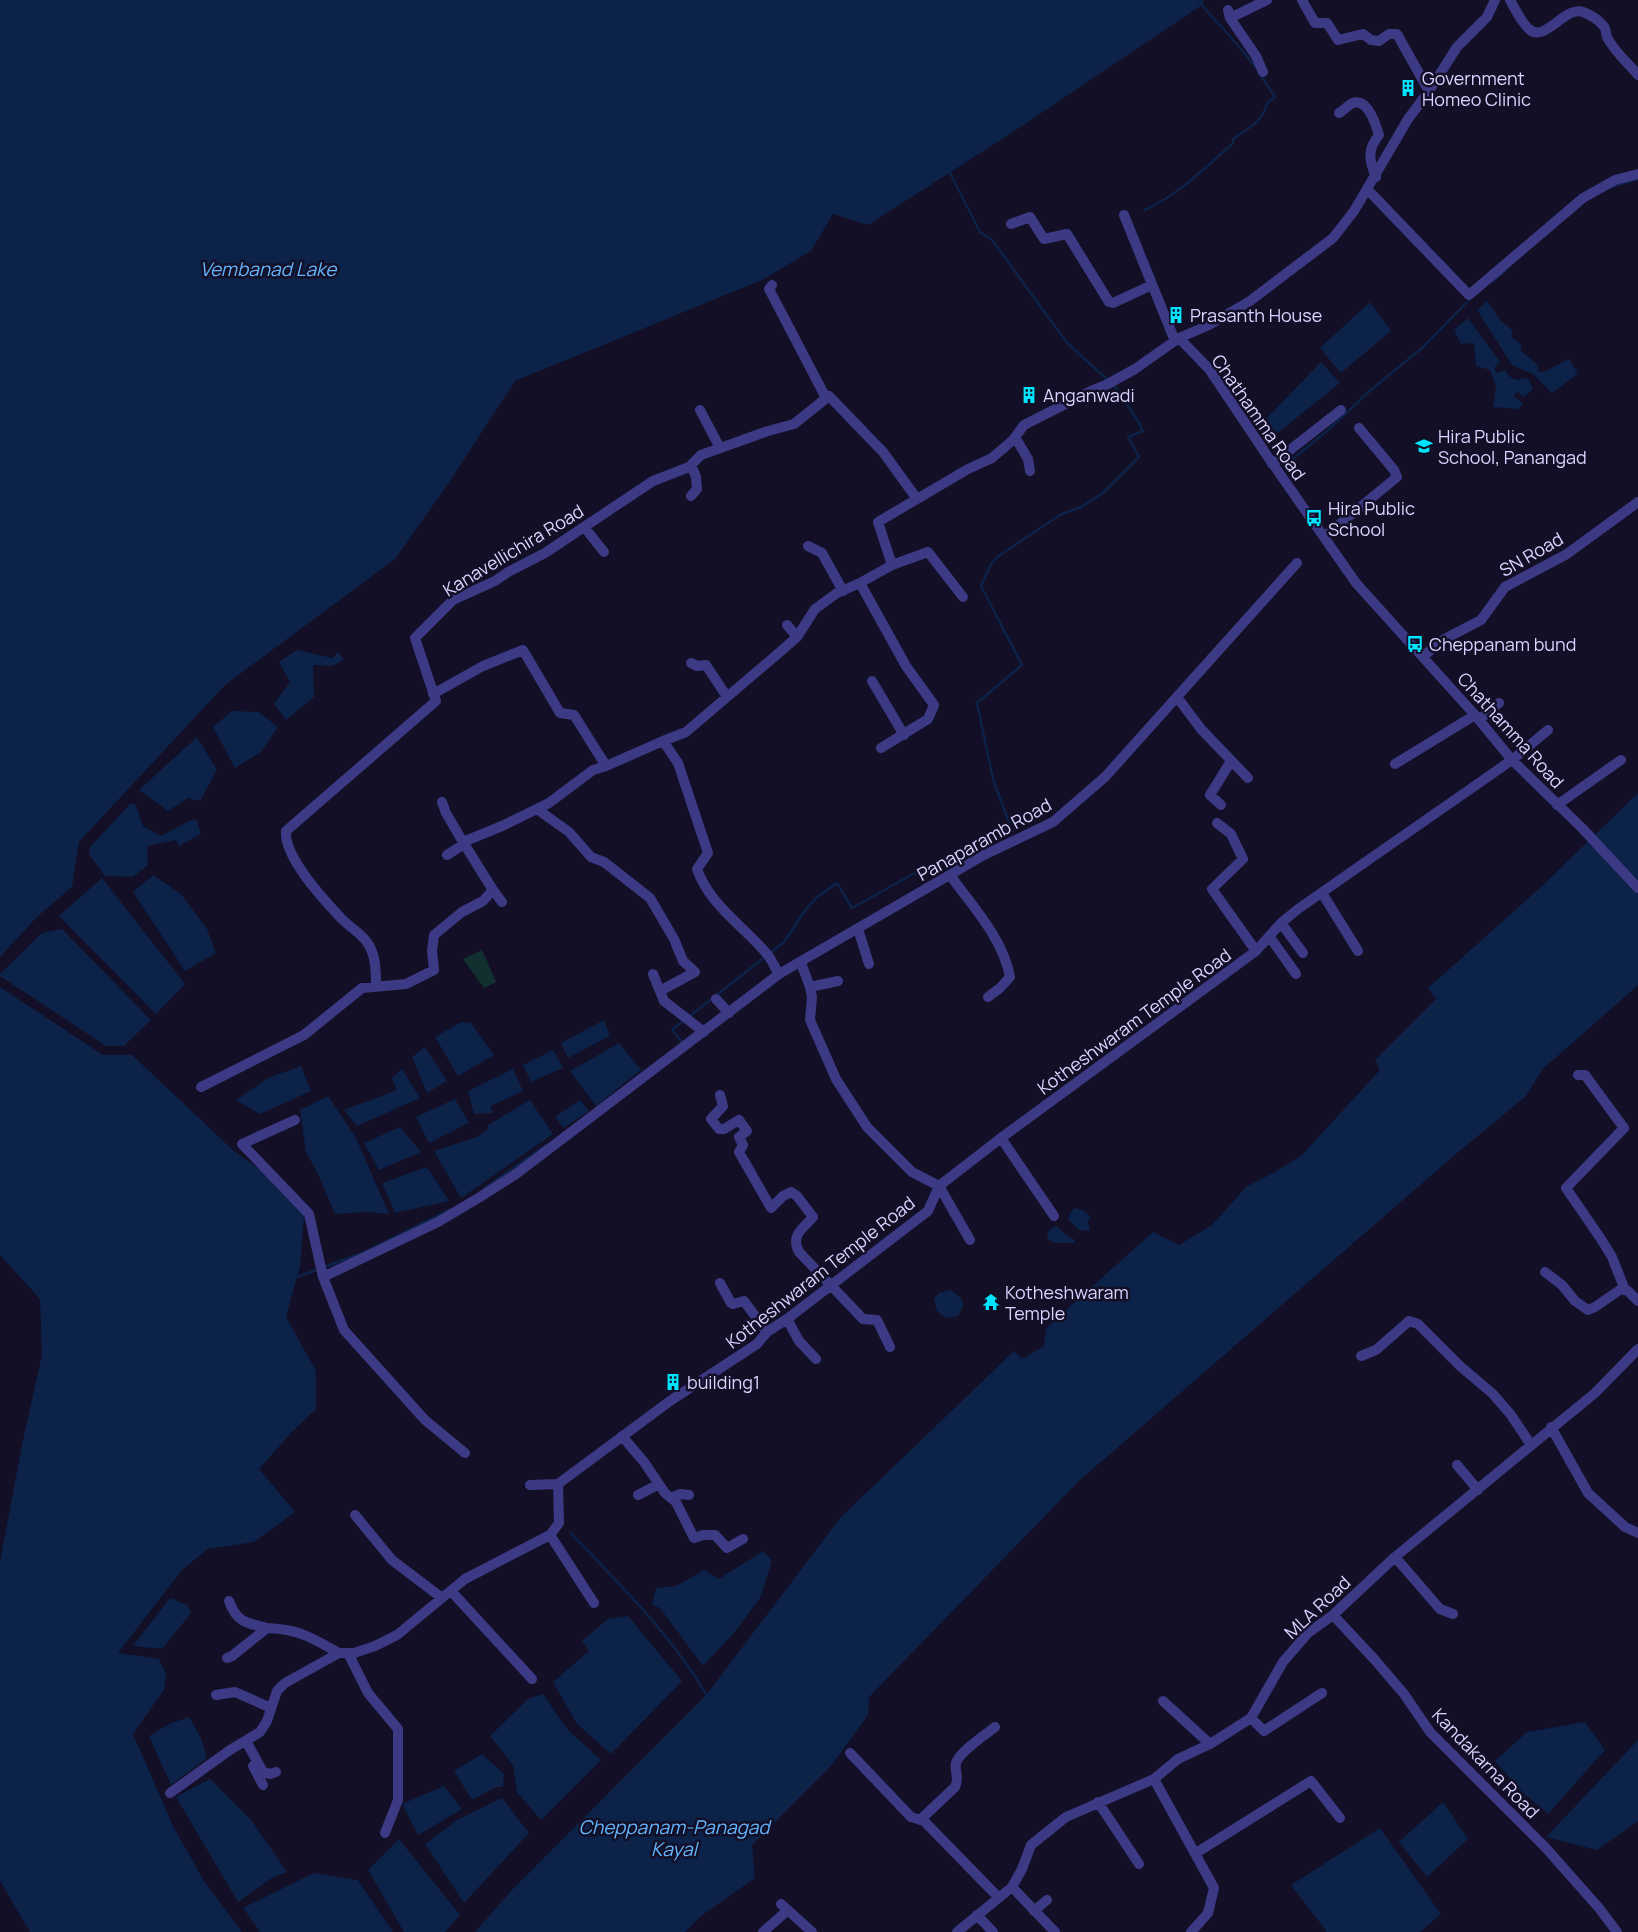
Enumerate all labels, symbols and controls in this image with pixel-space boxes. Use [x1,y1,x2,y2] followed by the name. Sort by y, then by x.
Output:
[1422,66,1531,111] place label: Government Homeo Clinic
[1398,78,1418,98] building icon: Government Homeo Clinic
[200,256,338,282] water label: Vembanad Lake
[1190,303,1322,327] place label: Prasanth House
[1166,305,1186,325] building icon: Prasanth House
[1207,349,1311,485] street label: Chathamma Road
[1043,383,1135,407] place label: Anganwadi
[1019,385,1039,405] building icon: Anganwadi
[1438,424,1587,469] place label: Hira Public School, Panangad
[1414,436,1434,456] school or university icon: Hira Public School, Panangad
[1328,496,1415,541] place label: Hira Public School
[438,498,588,602] street label: Kanavellichira Road
[1304,508,1324,528] bus stop icon: Hira Public School
[1495,526,1567,582] street label: SN Road
[1429,632,1576,656] place label: Cheppanam bund
[1405,634,1425,654] bus stop icon: Cheppanam bund
[1452,667,1570,793] street label: Chathamma Road
[913,792,1055,886] street label: Panaparamb Road
[1032,943,1236,1099] street label: Kotheshwaram Temple Road
[720,1191,920,1353] street label: Kotheshwaram Temple Road
[1005,1280,1129,1325] place label: Kotheshwaram Temple
[981,1292,1001,1312] temple icon: Kotheshwaram Temple
[687,1370,760,1394] place label: building1
[663,1372,683,1392] building icon: building1
[1279,1570,1355,1644] street label: MLA Road
[1427,1703,1545,1823] street label: Kandakarna Road
[578,1814,772,1862] water label: Cheppanam-Panagad Kayal

